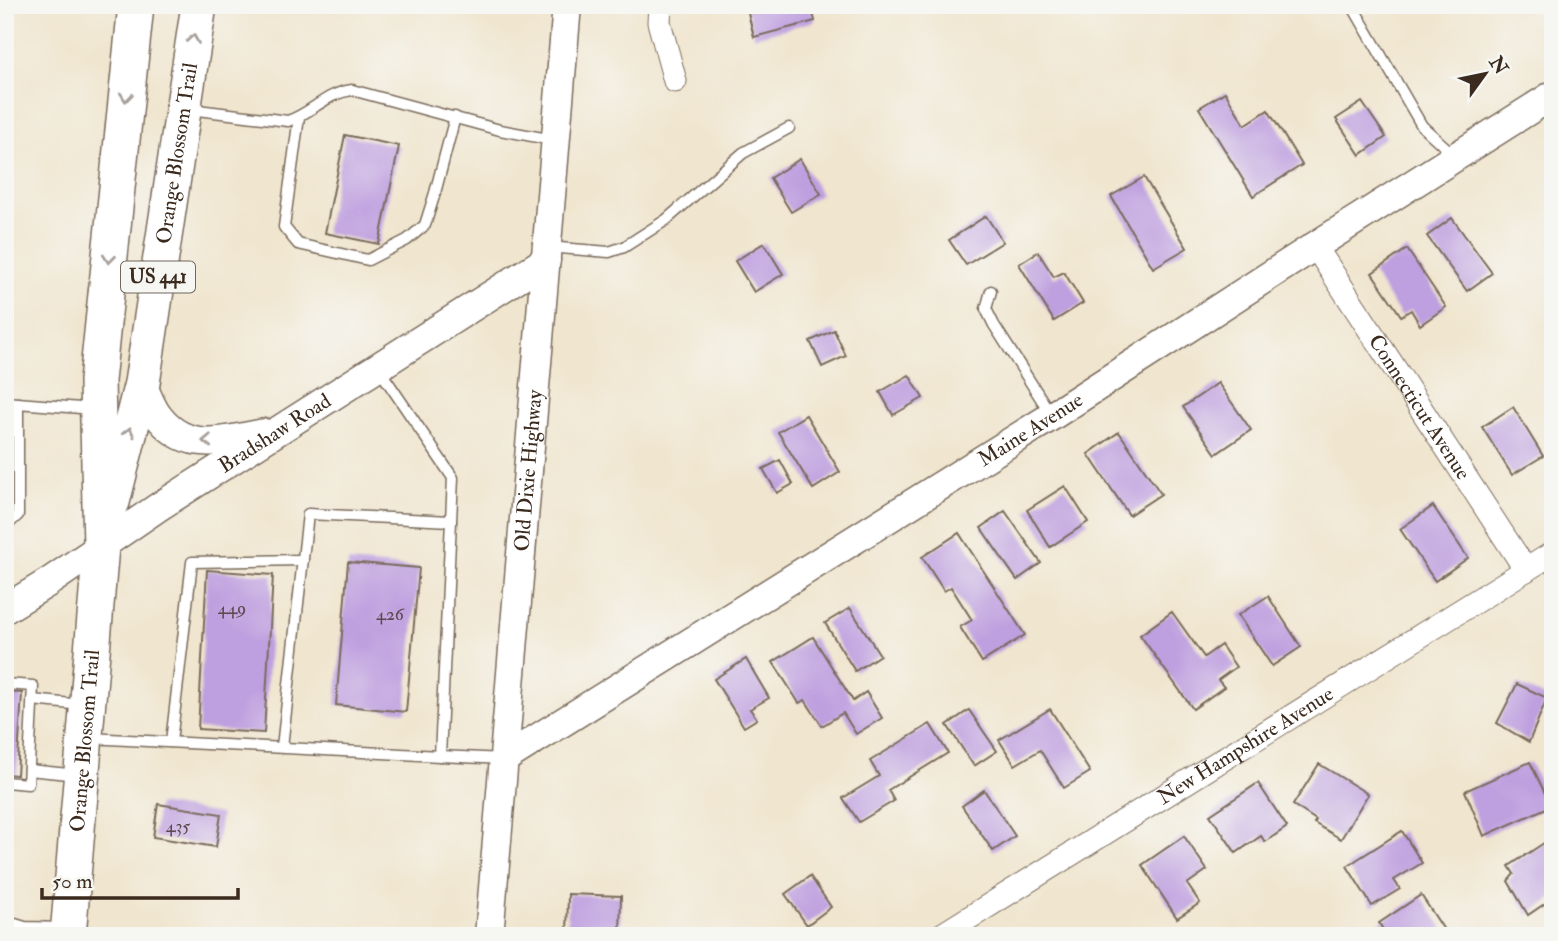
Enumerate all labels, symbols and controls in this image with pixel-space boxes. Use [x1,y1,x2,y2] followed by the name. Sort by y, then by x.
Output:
[186,33,201,45] one-way arrow
[1450,38,1520,108] north arrow
[1483,51,1514,80] text: N
[150,60,204,246] street label: Orange Blossom Trail
[119,92,134,103] one-way arrow
[102,253,117,265] one-way arrow
[121,262,195,292] road number: US 441
[1363,329,1477,485] street label: Connecticut Avenue
[973,386,1088,473] street label: Maine Avenue
[213,387,337,479] street label: Bradshaw Road
[508,388,548,553] street label: Old Dixie Highway
[121,426,135,438] one-way arrow
[202,433,213,448] one-way arrow
[218,597,246,620] house number: 449
[376,603,405,626] house number: 426
[63,648,106,833] street label: Orange Blossom Trail
[1152,680,1339,810] street label: New Hampshire Avenue
[166,815,190,838] house number: 435
[42,857,238,901] scale bar
[52,868,93,895] text: 50 m

